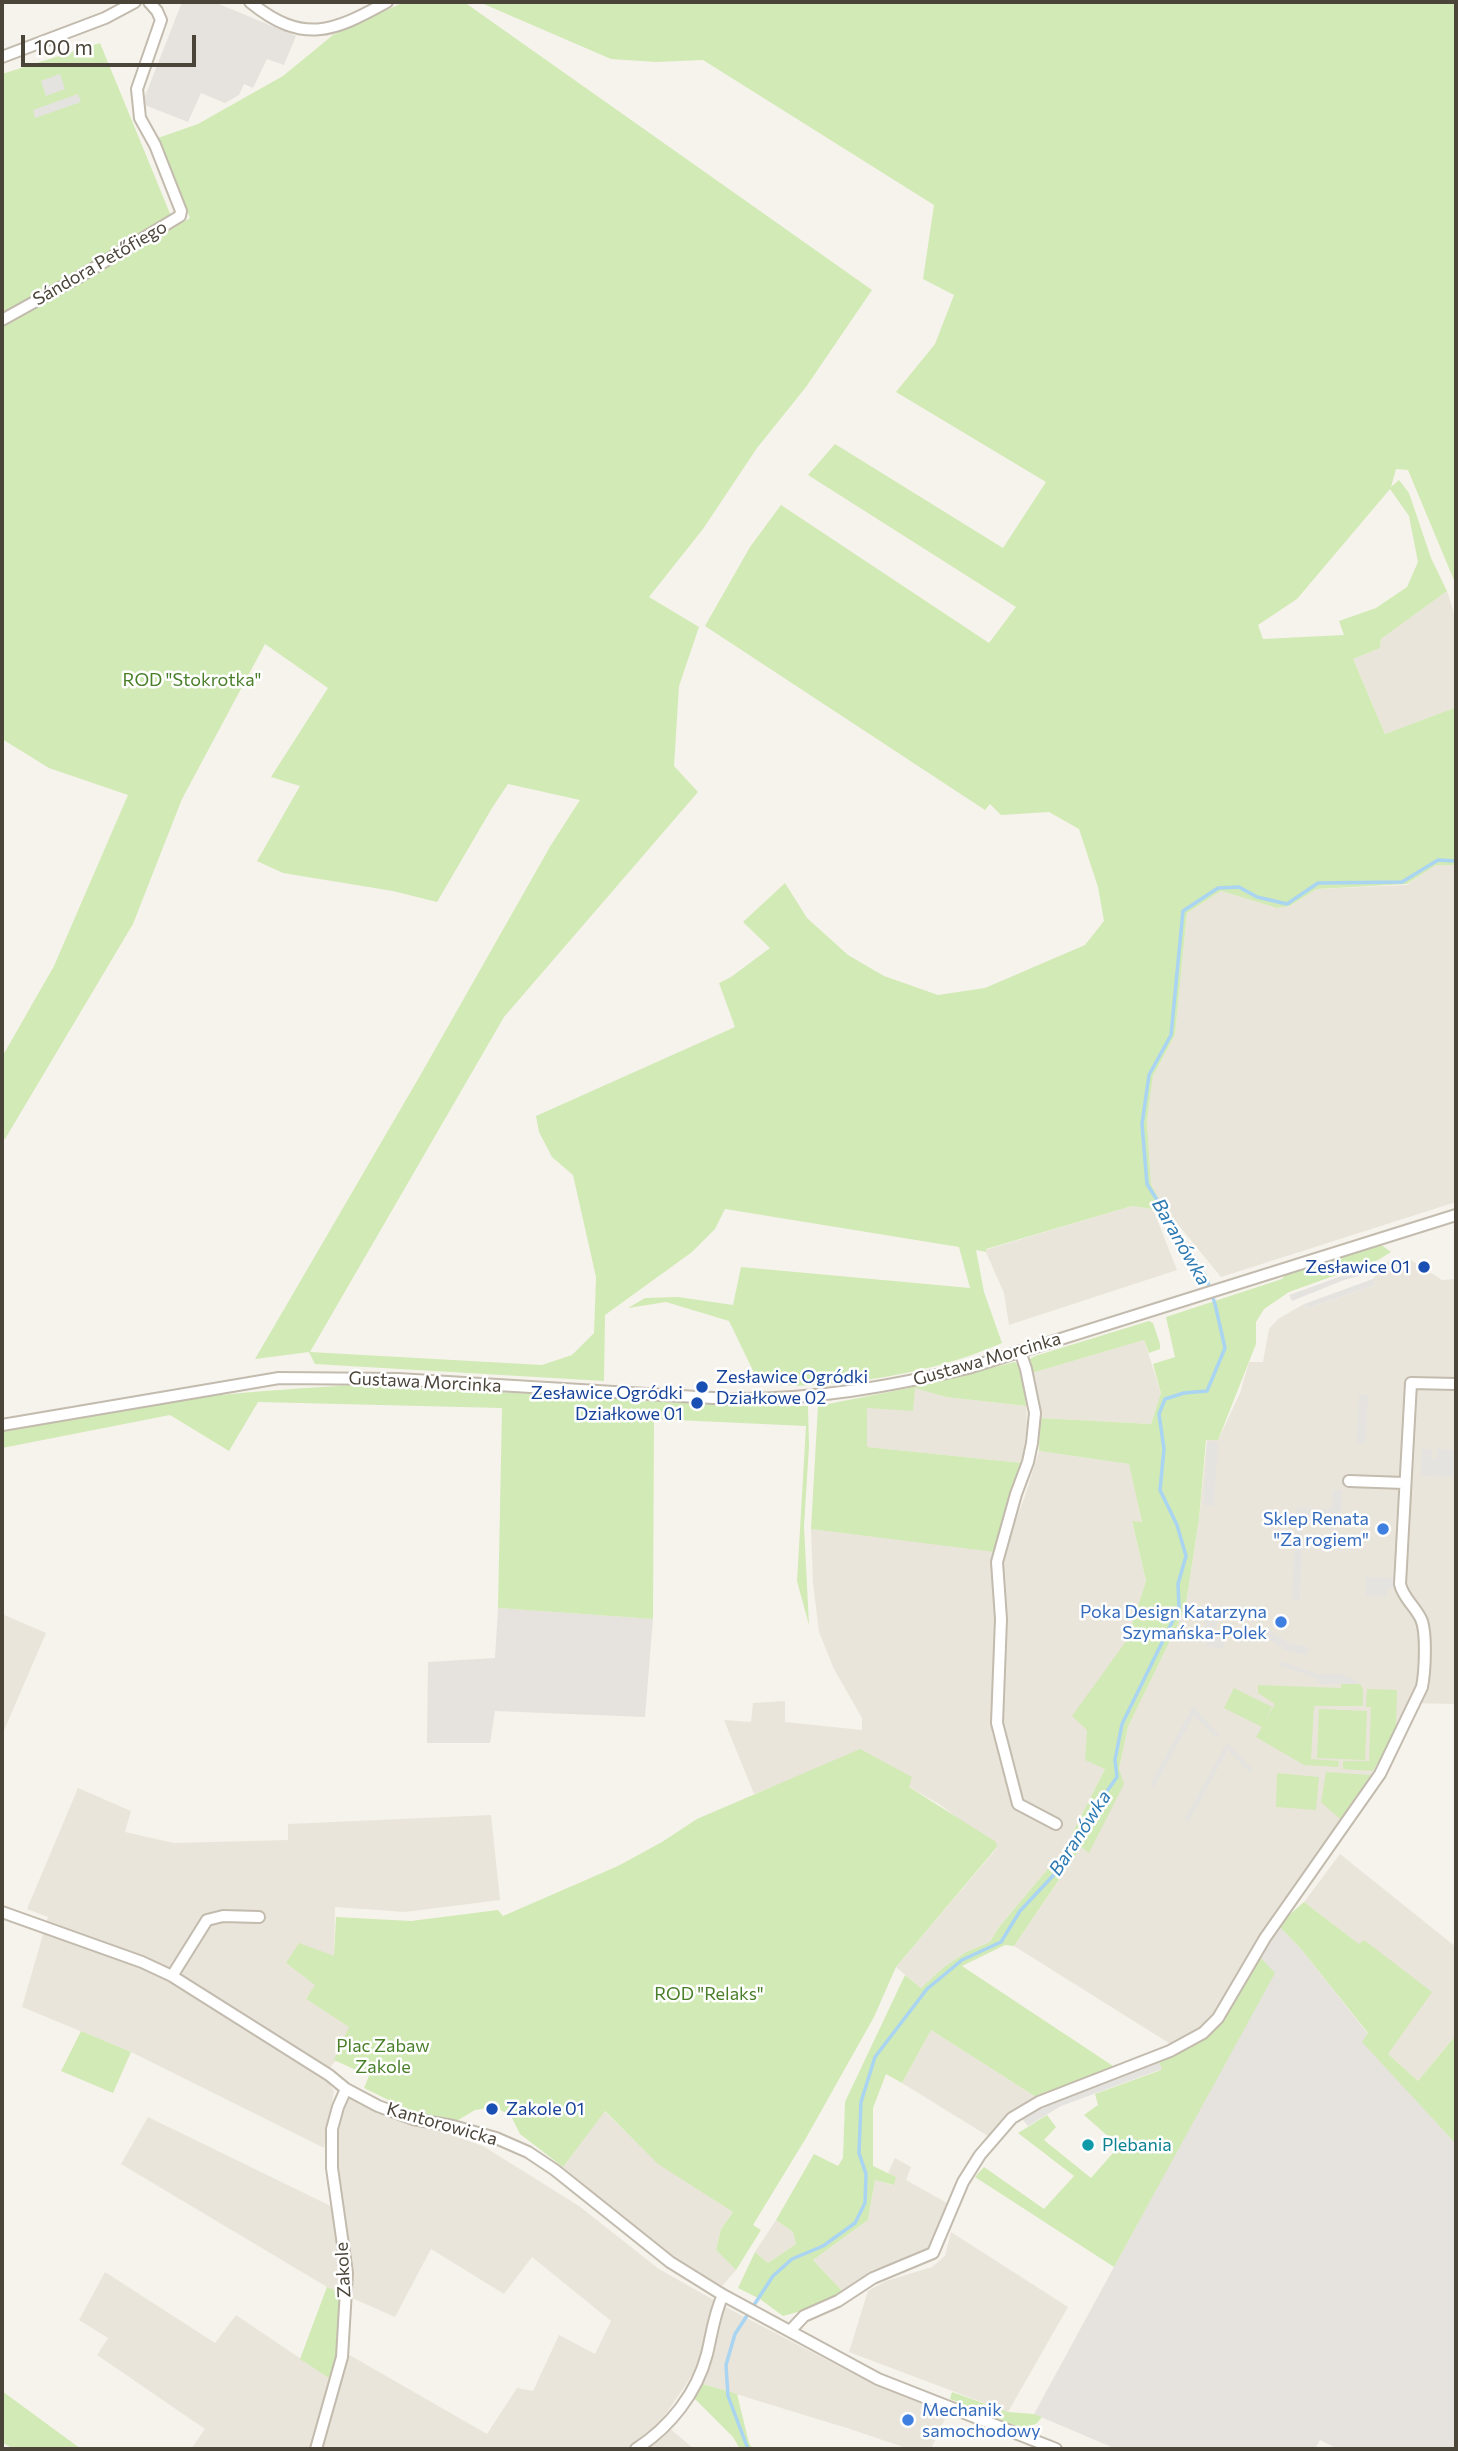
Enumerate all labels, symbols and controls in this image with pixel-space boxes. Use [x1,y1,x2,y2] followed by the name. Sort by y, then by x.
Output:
[24,21,200,65] scale bar
[34,34,93,59] text: 100 m
[29,216,171,310] street label: Sándora Petőfiego
[123,669,261,691] park label: ROD "Stokrotka"
[1147,1194,1215,1290] water label: Baranówka
[1305,1256,1410,1278] place label: Zesławice 01
[1416,1259,1432,1275] marker: Zesławice 01
[911,1328,1063,1390] street label: Gustawa Morcinka
[716,1366,868,1408] place label: Zesławice Ogródki Działkowe 02
[348,1367,502,1397] street label: Gustawa Morcinka
[694,1379,710,1395] marker: Zesławice Ogródki Działkowe 02
[531,1382,683,1424] place label: Zesławice Ogródki Działkowe 01
[689,1395,705,1411] marker: Zesławice Ogródki Działkowe 01
[1263,1508,1369,1550] place label: Sklep Renata "Za rogiem"
[1375,1521,1391,1537] marker: Sklep Renata "Za rogiem"
[1080,1601,1267,1644] place label: Poka Design Katarzyna Szymańska-Polek
[1273,1614,1289,1630] marker: Poka Design Katarzyna Szymańska-Polek
[1044,1786,1116,1880] water label: Baranówka
[654,1983,764,2005] park label: ROD "Relaks"
[336,2035,430,2078] park label: Plac Zabaw Zakole
[384,2098,500,2150] street label: Kantorowicka
[506,2098,585,2120] place label: Zakole 01
[484,2101,500,2117] marker: Zakole 01
[1102,2134,1172,2156] place label: Plebania
[1080,2137,1096,2153] marker: Plebania
[331,2242,355,2298] street label: Zakole
[922,2399,1041,2442] place label: Mechanik samochodowy
[900,2412,916,2428] marker: Mechanik samochodowy

